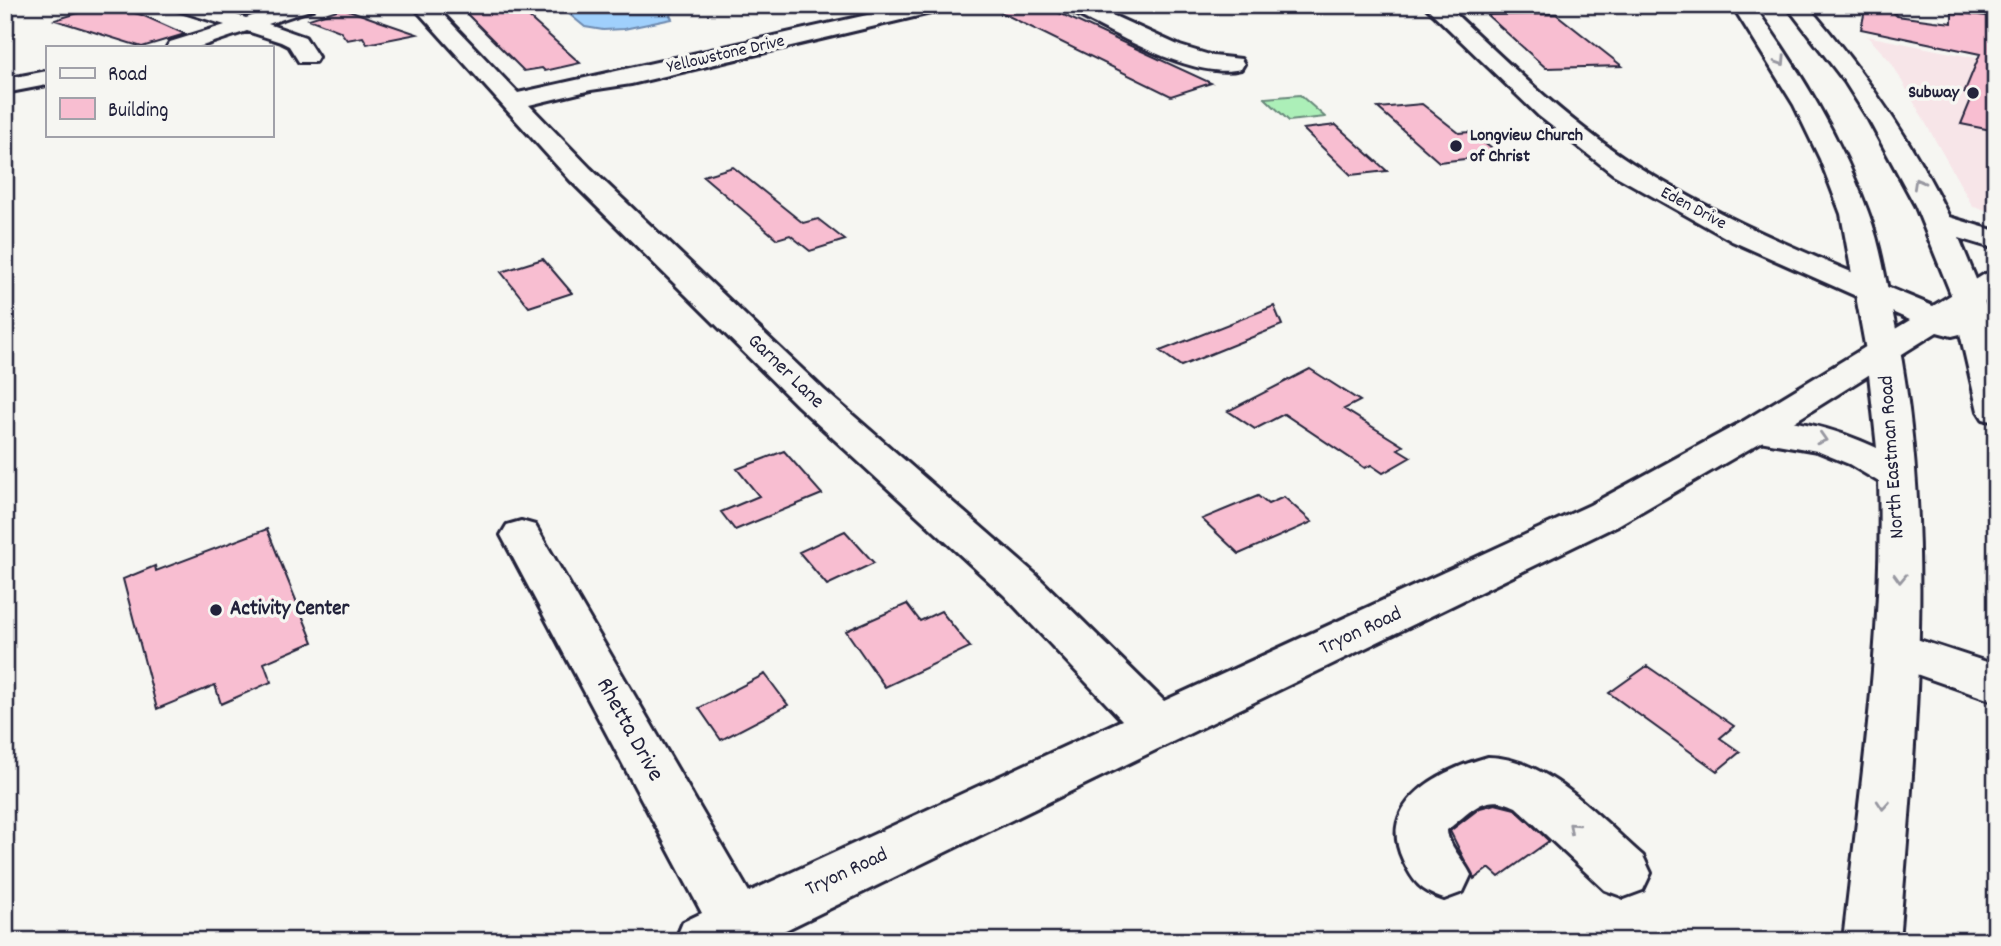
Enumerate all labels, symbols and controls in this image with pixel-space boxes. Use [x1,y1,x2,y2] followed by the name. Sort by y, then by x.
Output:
[665,29,787,81] street label: Yellowstone Drive
[46,46,273,136] legend
[1773,53,1786,66] one-way arrow
[108,61,147,91] text: Road
[1908,81,1960,106] place label: Subway
[1965,85,1981,101] marker: Subway
[108,97,168,127] text: Building
[1470,124,1583,170] place label: Longview Church of Christ
[1448,138,1464,154] marker: Longview Church of Christ
[1913,178,1926,190] one-way arrow
[1655,181,1731,237] street label: Eden Drive
[740,327,830,417] street label: Garner Lane
[1872,374,1914,540] street label: North Eastman Road
[1816,430,1828,445] one-way arrow
[1892,573,1907,584] one-way arrow
[230,595,350,625] place label: Activity Center
[1315,600,1407,664] street label: Tryon Road
[208,602,224,618] marker: Activity Center
[587,672,671,788] street label: Rhetta Drive
[1876,799,1891,811] one-way arrow
[1568,823,1581,836] one-way arrow
[801,841,893,905] street label: Tryon Road

